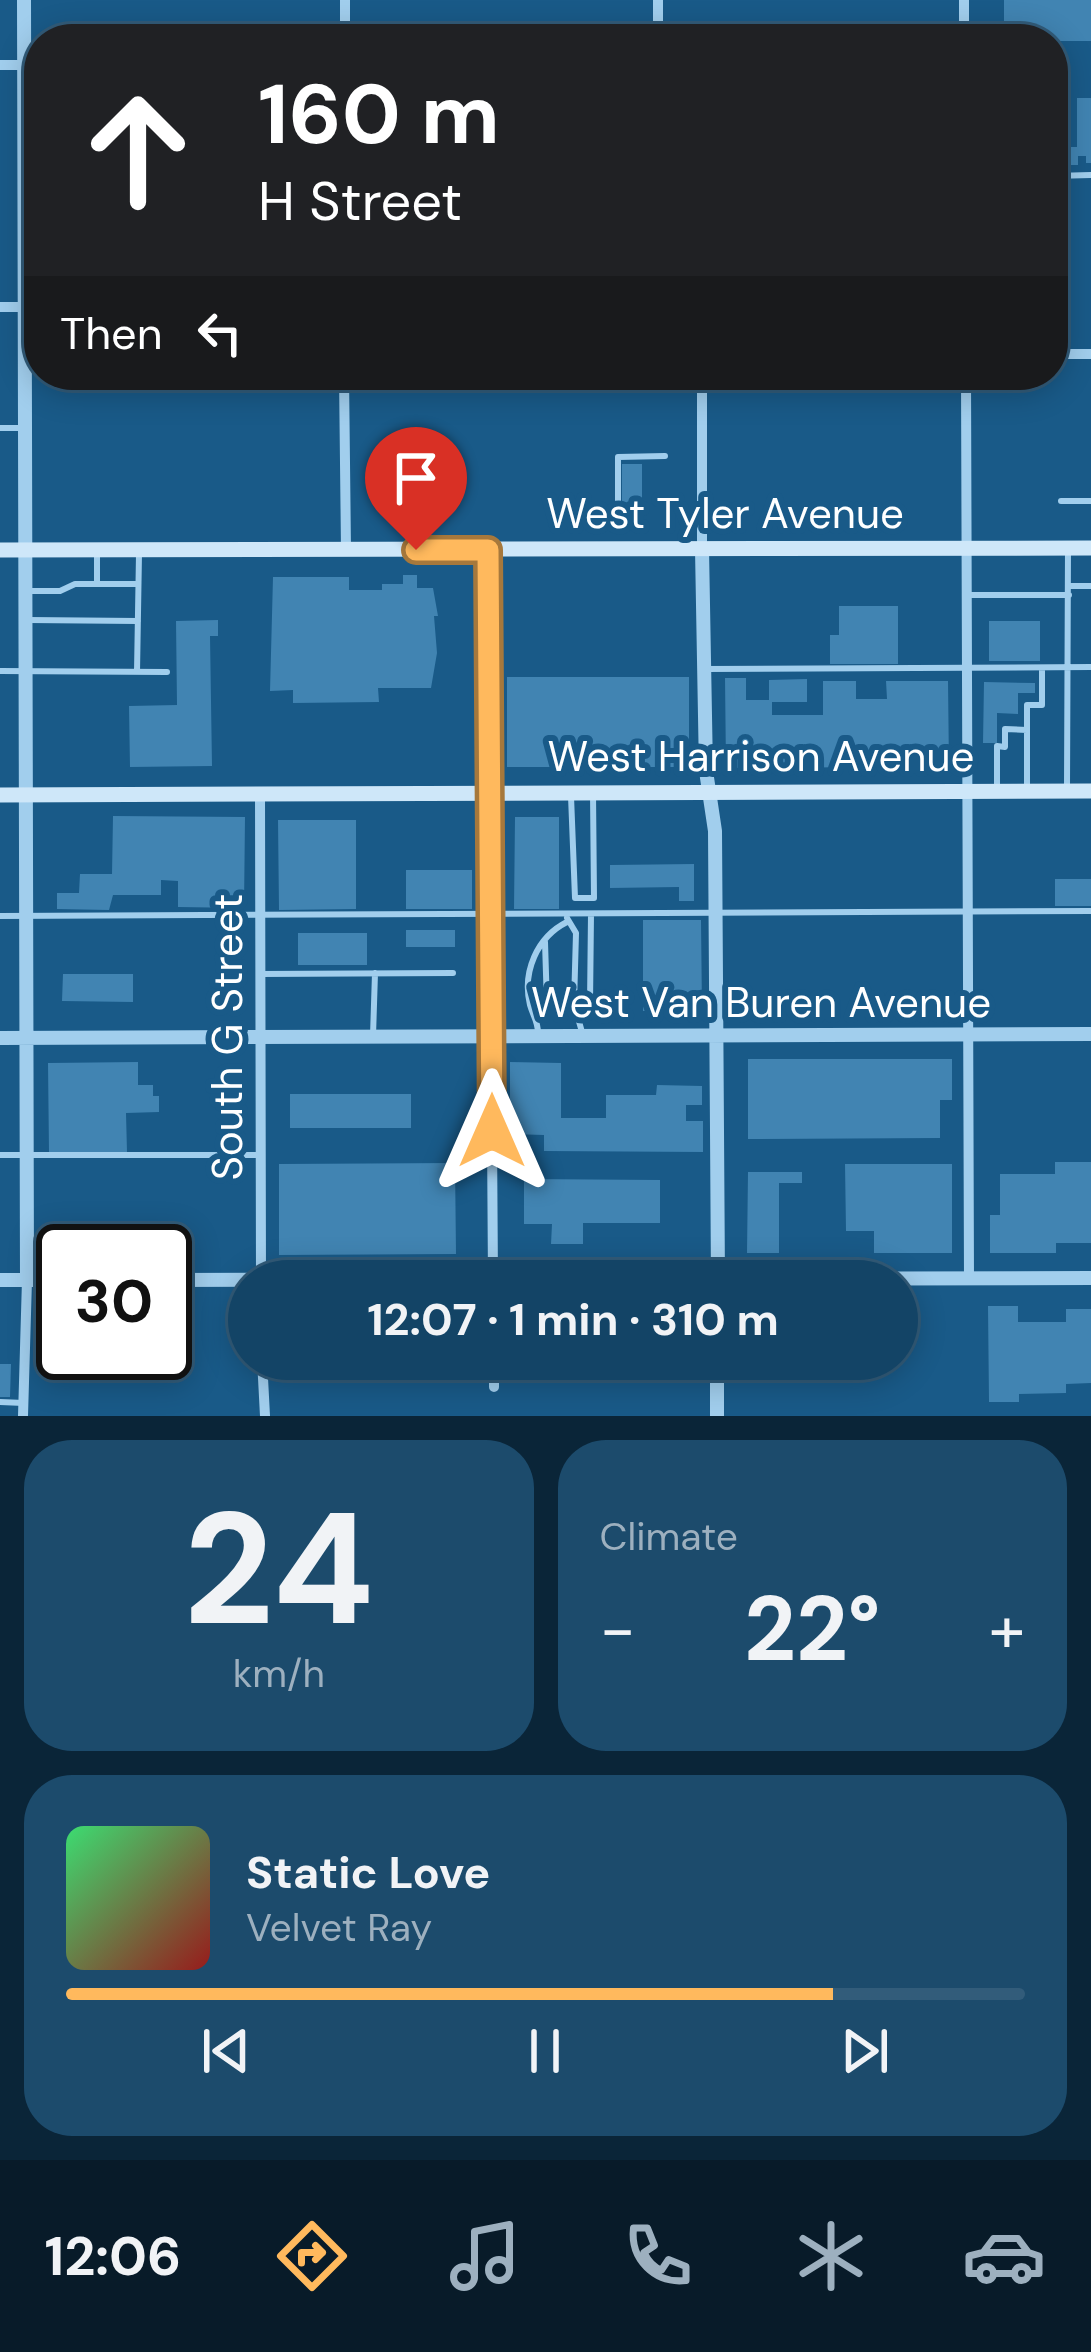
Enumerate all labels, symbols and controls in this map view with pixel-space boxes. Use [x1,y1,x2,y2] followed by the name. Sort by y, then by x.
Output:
[258,60,500,169] text: 160 m
[60,72,216,228] icon: ahead
[258,166,462,237] text: H Street
[187,300,253,366] icon: left
[60,304,163,363] text: Then
[365,427,467,550] pin
[383,445,449,511] icon: arrive
[546,486,904,541] street label: West Tyler Avenue
[548,729,974,784] street label: West Harrison Avenue
[200,893,255,1181] street label: South G Street
[531,975,991,1030] street label: West Van Buren Avenue
[429,1068,555,1194] position arrow
[36,1224,192,1380] speed limit sign: 30
[367,1290,779,1349] text: 12:07 · 1 min · 310 m
[184,1468,374,1671] text: 24
[600,1511,738,1562] text: Climate
[744,1571,881,1688] text: 22°
[600,1587,636,1672] text: −
[989,1587,1025,1672] text: +
[233,1648,325,1699] text: km/h
[246,1843,490,1902] text: Static Love
[246,1902,432,1953] text: Velvet Ray
[193,2018,259,2084] icon: previous
[512,2018,578,2084] icon: pause
[832,2018,898,2084] icon: next
[270,2214,354,2298] icon: directions
[443,2214,527,2298] icon: music
[616,2214,700,2298] icon: phone
[789,2214,873,2298] icon: climate
[962,2214,1046,2298] icon: car
[45,2221,181,2292] text: 12:06

